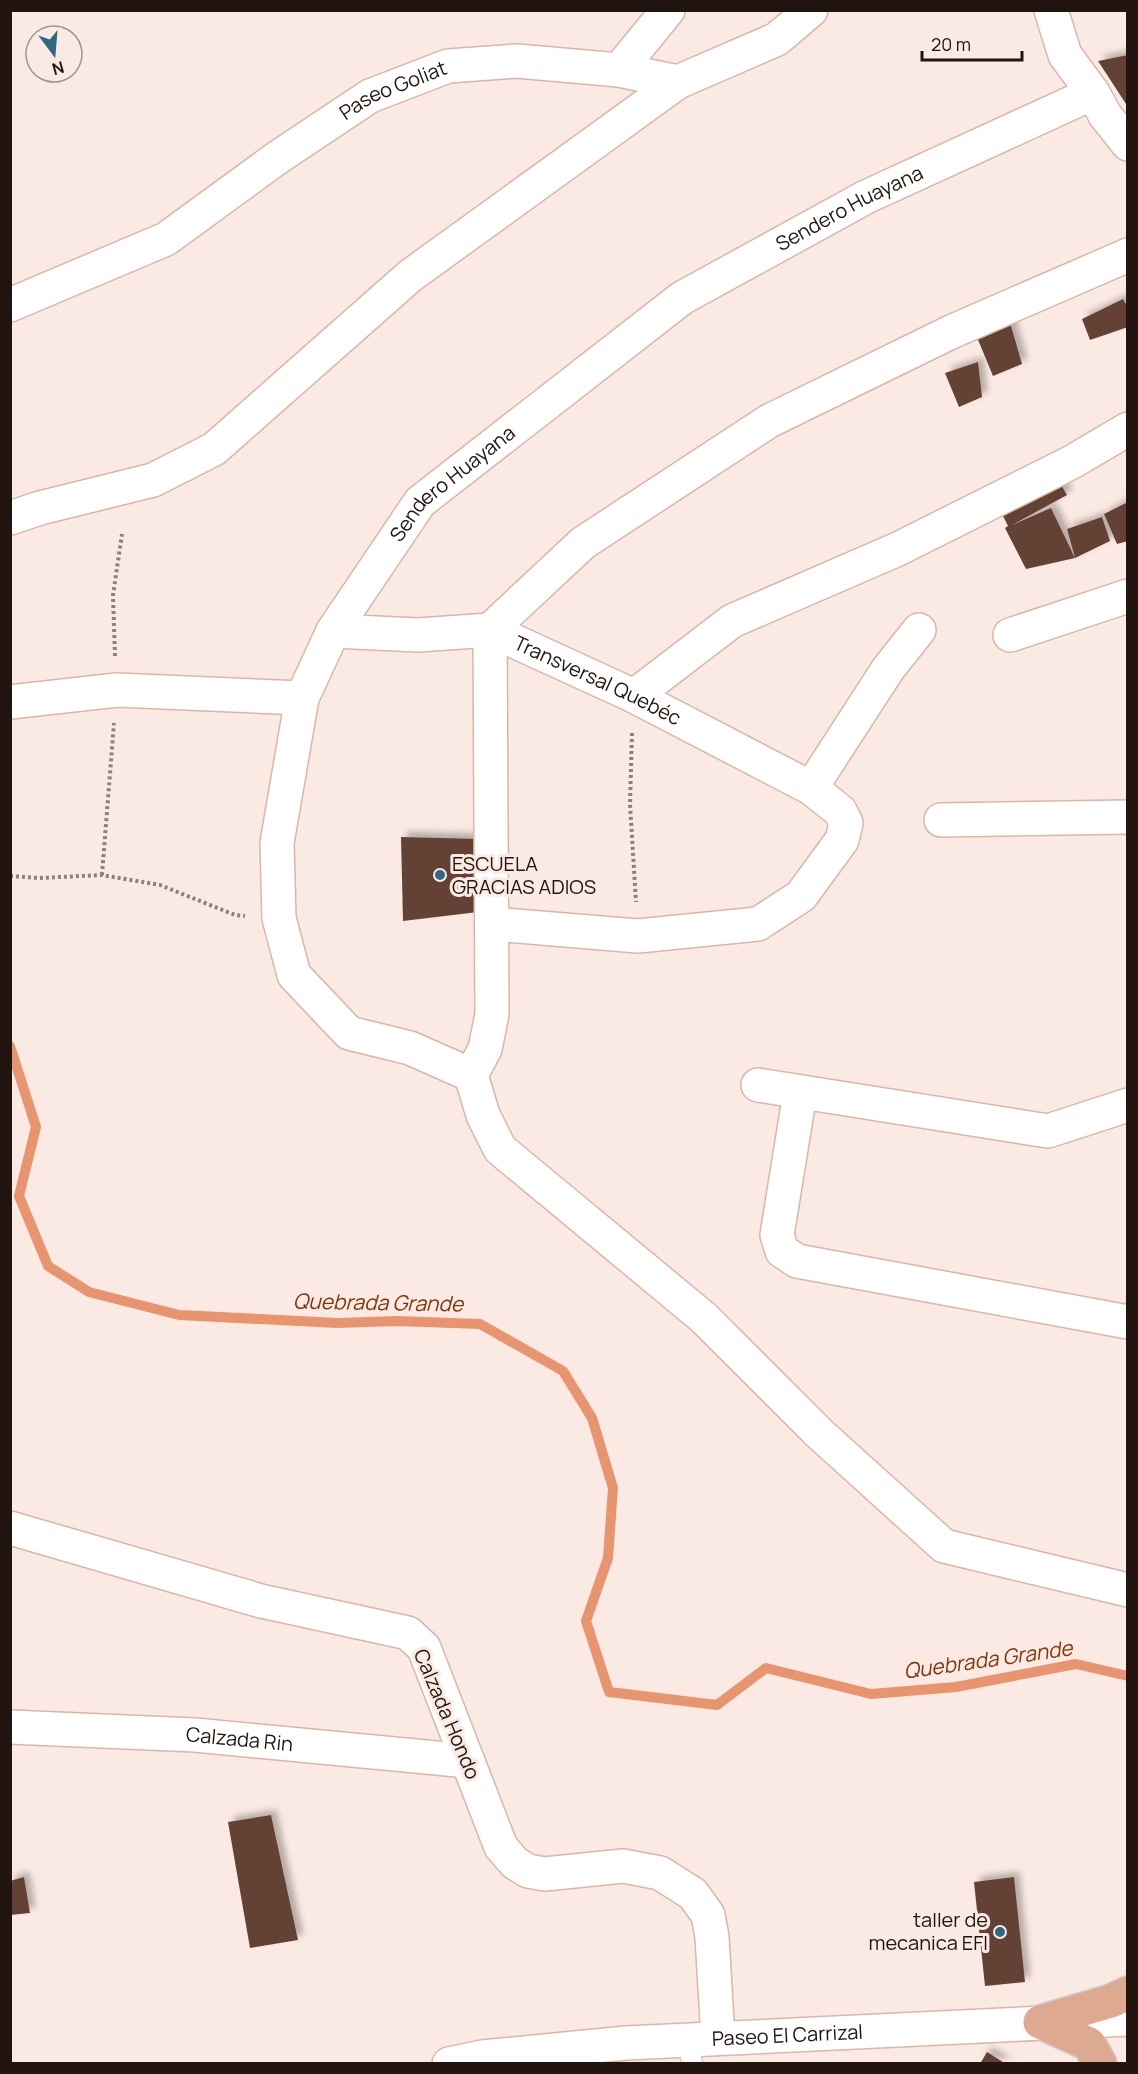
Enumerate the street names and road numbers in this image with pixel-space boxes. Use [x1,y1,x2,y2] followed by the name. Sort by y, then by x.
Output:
[334,54,450,126] street label: Paseo Goliat
[771,159,927,257] street label: Sendero Huayana
[383,419,520,547] street label: Sendero Huayana
[510,629,686,731] street label: Transversal Quebéc
[408,1644,487,1783] street label: Calzada Hondo
[186,1721,294,1757] street label: Calzada Rin
[711,2018,864,2052] street label: Paseo El Carrizal

